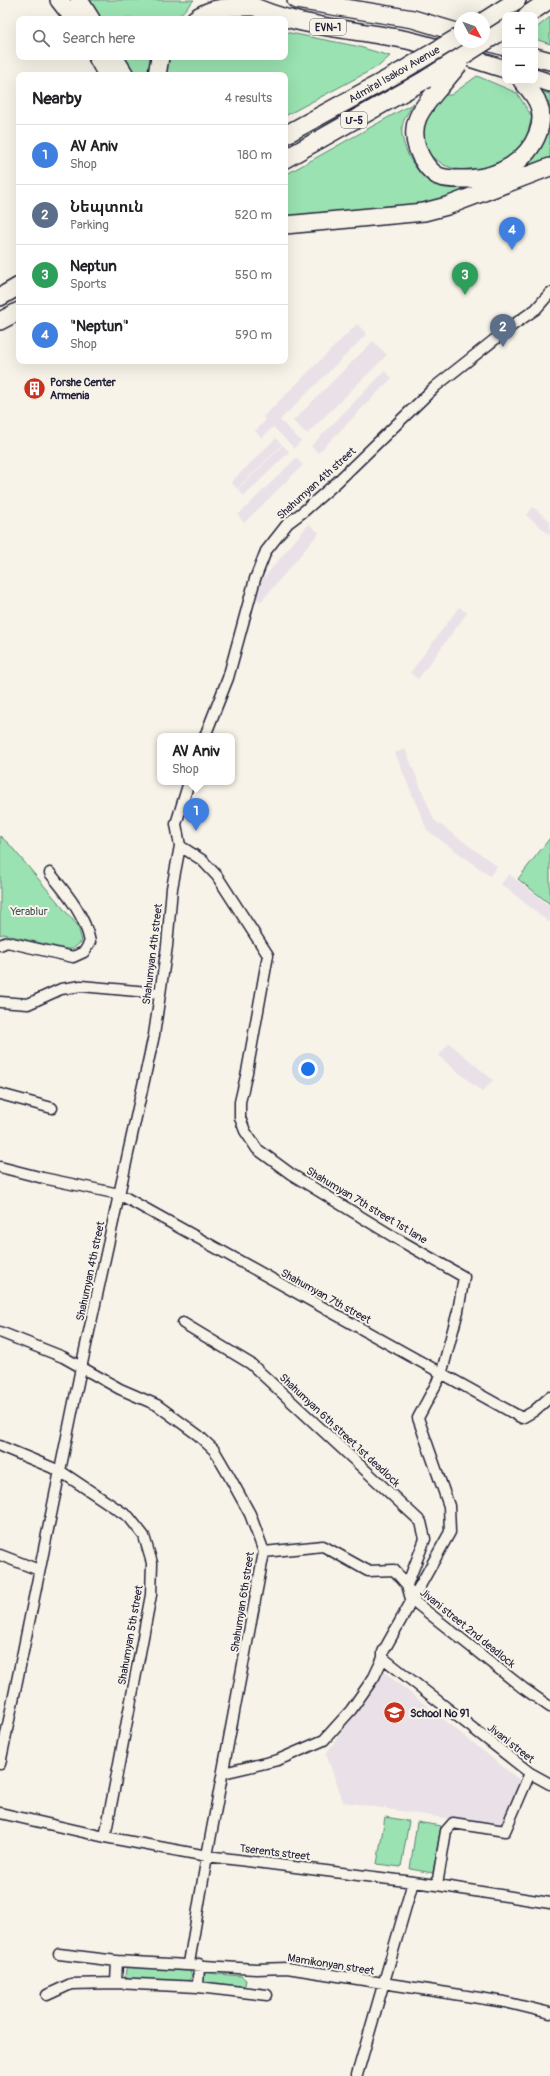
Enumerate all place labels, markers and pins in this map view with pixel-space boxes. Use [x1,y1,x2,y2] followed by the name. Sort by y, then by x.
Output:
[499,217,525,250] pin: 4
[452,262,478,295] pin: 3
[490,314,516,347] pin: 2
[22,375,48,401] building icon: Porshe Center Armenia
[50,376,117,402] place label: Porshe Center Armenia
[183,798,209,831] pin: 1
[382,1700,408,1726] school or university icon: School No 91
[410,1707,470,1720] place label: School No 91

